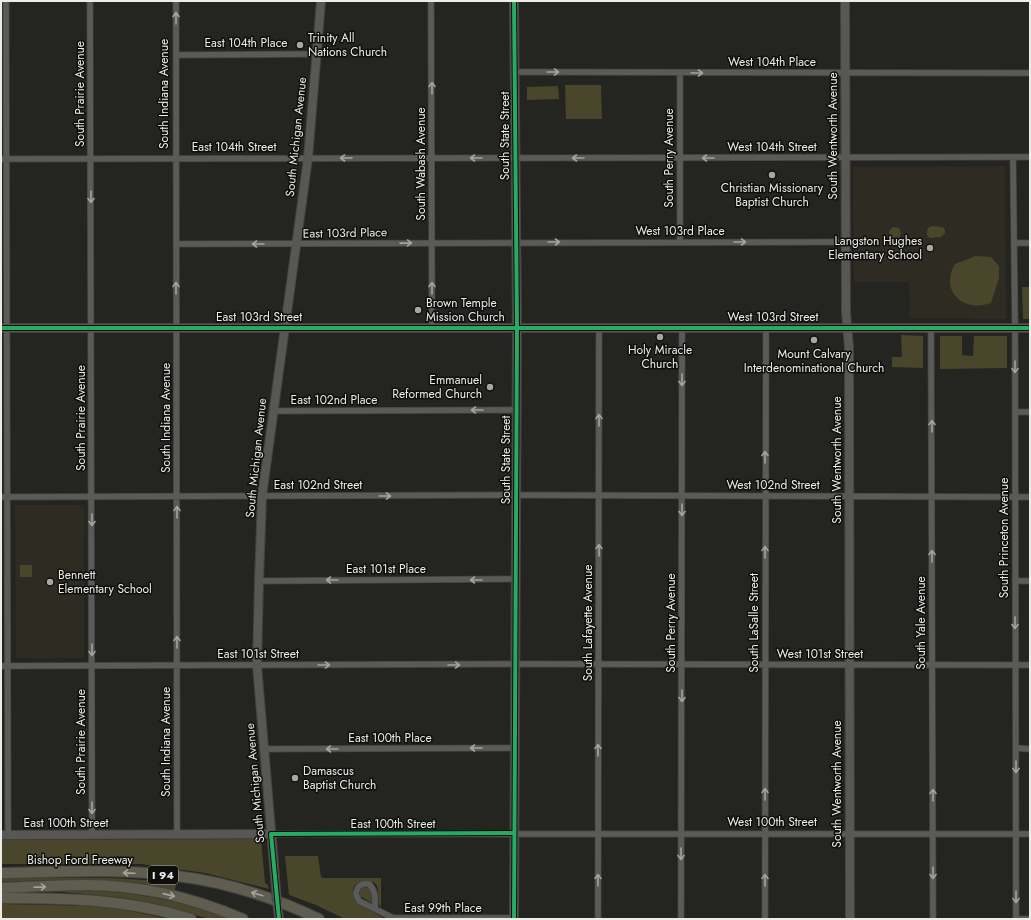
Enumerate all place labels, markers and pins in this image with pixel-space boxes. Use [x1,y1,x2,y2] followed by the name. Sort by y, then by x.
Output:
[308,29,387,61] place label: Trinity All Nations Church
[295,40,305,50] marker: Trinity All Nations Church
[767,170,777,180] marker: Christian Missionary Baptist Church
[721,179,824,211] place label: Christian Missionary Baptist Church
[828,232,922,264] place label: Langston Hughes Elementary School
[925,243,935,253] marker: Langston Hughes Elementary School
[426,294,505,326] place label: Brown Temple Mission Church
[413,305,423,315] marker: Brown Temple Mission Church
[655,332,665,342] marker: Holy Miracle Church
[809,335,819,345] marker: Mount Calvary Interdenominational Church
[628,341,692,373] place label: Holy Miracle Church
[744,345,884,377] place label: Mount Calvary Interdenominational Church
[392,371,482,403] place label: Emmanuel Reformed Church
[485,382,495,392] marker: Emmanuel Reformed Church
[58,566,152,598] place label: Bennett Elementary School
[45,577,55,587] marker: Bennett Elementary School
[303,762,376,794] place label: Damascus Baptist Church
[290,773,300,783] marker: Damascus Baptist Church

